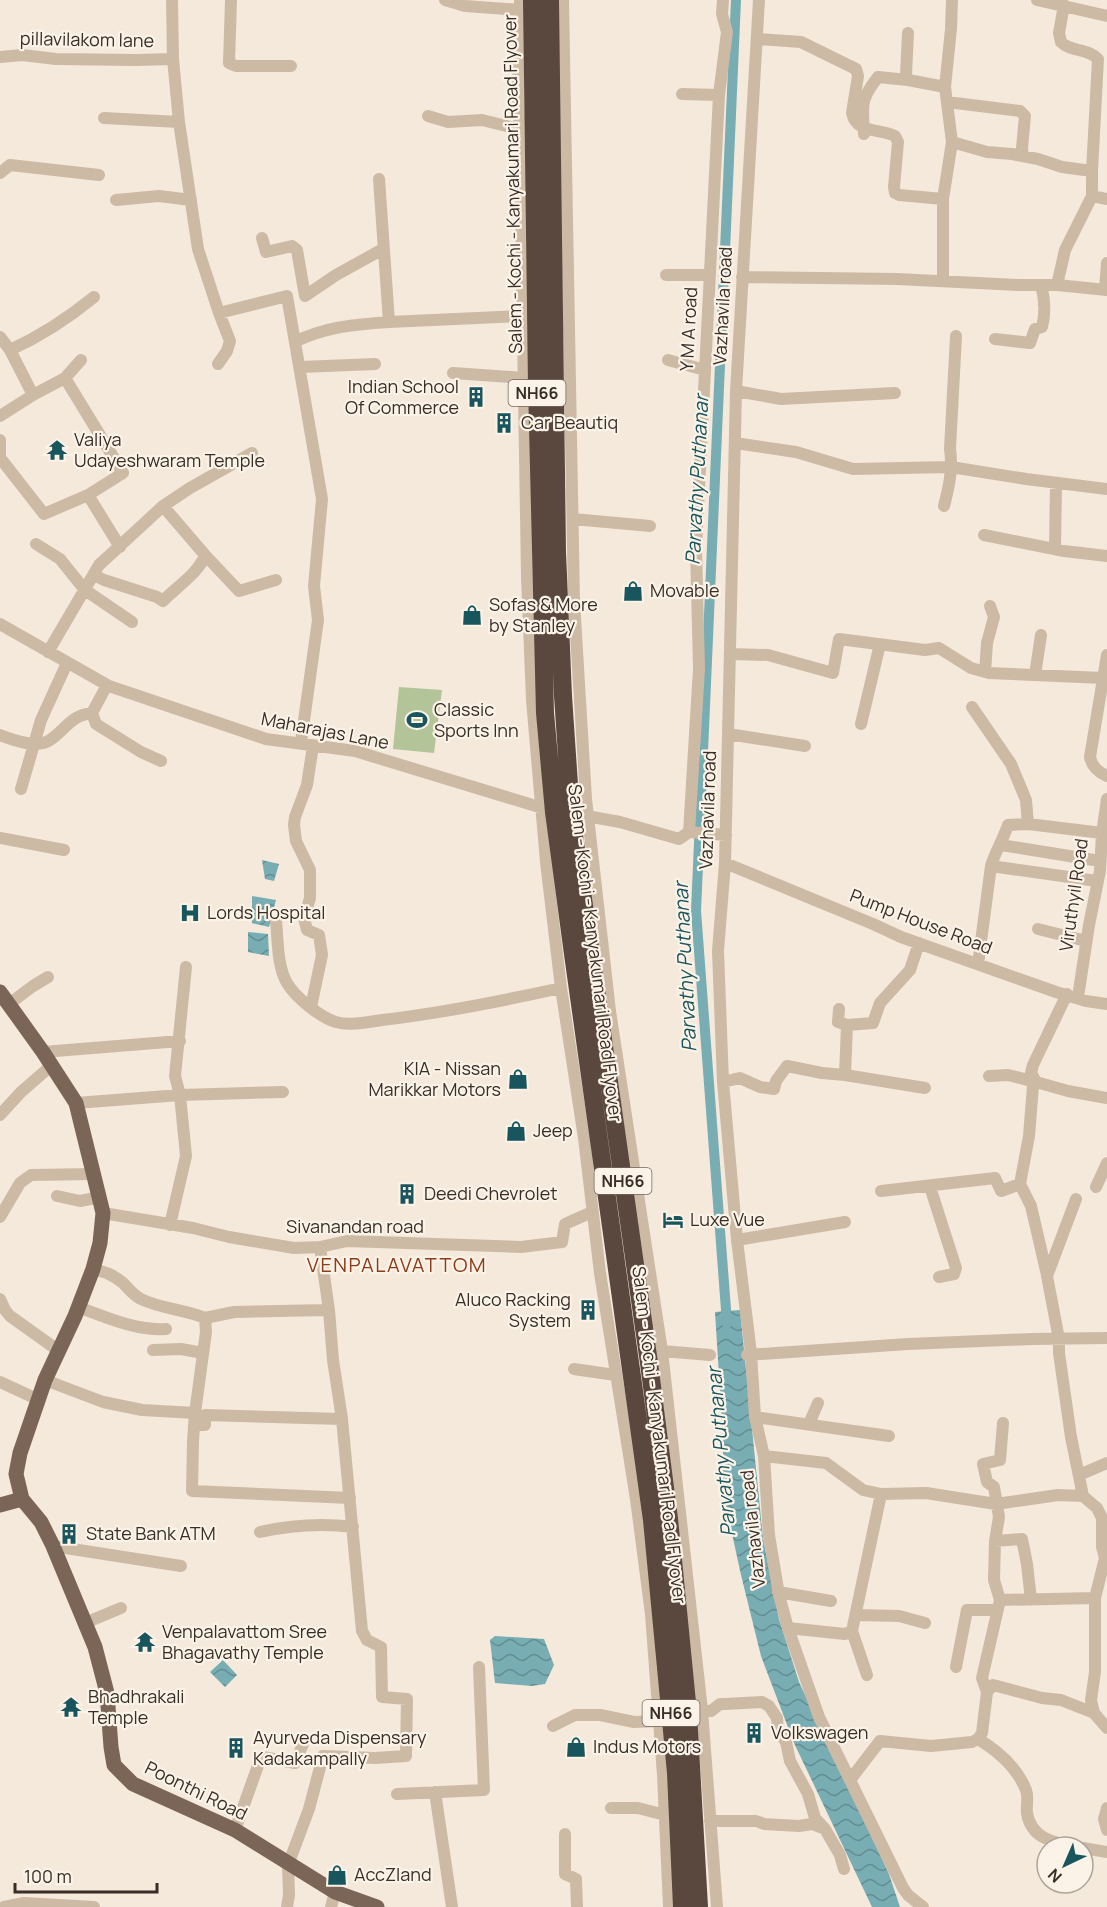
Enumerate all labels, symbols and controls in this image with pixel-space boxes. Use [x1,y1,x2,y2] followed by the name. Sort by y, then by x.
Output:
[497,13,527,354] street label: Salem - Kochi - Kanyakumari Road Flyover
[20,26,154,52] street label: pillavilakom lane
[707,246,737,366] street label: Vazhavila road
[674,286,702,372] street label: Y M A road
[345,374,459,419] place label: Indian School Of Commerce
[508,380,566,406] road number: NH66
[464,385,488,409] building icon: Indian School Of Commerce
[679,392,715,566] water label: Parvathy Puthanar
[521,410,618,434] place label: Car Beautiq
[492,411,516,435] building icon: Car Beautiq
[74,427,265,472] place label: Valiya Udayeshwaram Temple
[45,438,69,462] temple icon: Valiya Udayeshwaram Temple
[650,578,719,602] place label: Movable
[621,579,645,603] shop icon: Movable
[489,592,598,637] place label: Sofas & More by Stanley
[460,603,484,627] shop icon: Sofas & More by Stanley
[434,697,519,742] place label: Classic Sports Inn
[259,706,391,754] street label: Maharajas Lane
[405,708,429,732] sports icon: Classic Sports Inn
[693,750,721,870] street label: Vazhavila road
[563,783,629,1124] street label: Salem - Kochi - Kanyakumari Road Flyover
[1053,837,1093,953] street label: Viruthyil Road
[666,879,702,1053] water label: Parvathy Puthanar
[847,883,996,959] street label: Pump House Road
[207,900,325,924] place label: Lords Hospital
[178,901,202,925] hospital icon: Lords Hospital
[368,1056,501,1101] place label: KIA - Nissan Marikkar Motors
[506,1067,530,1091] shop icon: KIA - Nissan Marikkar Motors
[533,1118,573,1142] place label: Jeep
[504,1119,528,1143] shop icon: Jeep
[594,1168,652,1194] road number: NH66
[424,1181,557,1205] place label: Deedi Chevrolet
[395,1182,419,1206] building icon: Deedi Chevrolet
[690,1207,765,1231] place label: Luxe Vue
[661,1208,685,1232] hotel icon: Luxe Vue
[286,1214,424,1238] street label: Sivanandan road
[307,1251,487,1278] district label: VENPALAVATTOM
[627,1265,693,1606] street label: Salem - Kochi - Kanyakumari Road Flyover
[455,1287,571,1332] place label: Aluco Racking System
[576,1298,600,1322] building icon: Aluco Racking System
[699,1363,741,1538] water label: Parvathy Puthanar
[734,1469,770,1589] street label: Vazhavila road
[86,1521,216,1545] place label: State Bank ATM
[57,1522,81,1546] building icon: State Bank ATM
[162,1619,327,1664] place label: Venpalavattom Sree Bhagavathy Temple
[133,1630,157,1654] temple icon: Venpalavattom Sree Bhagavathy Temple
[88,1684,185,1729] place label: Bhadhrakali Temple
[59,1695,83,1719] temple icon: Bhadhrakali Temple
[642,1700,700,1726] road number: NH66
[771,1720,868,1744] place label: Volkswagen
[742,1721,766,1745] building icon: Volkswagen
[253,1725,427,1770] place label: Ayurveda Dispensary Kadakampally
[593,1734,701,1758] place label: Indus Motors
[564,1735,588,1759] shop icon: Indus Motors
[224,1736,248,1760] building icon: Ayurveda Dispensary Kadakampally
[141,1755,252,1825] street label: Poonthi Road
[1035,1835,1095,1895] north arrow
[15,1856,158,1894] scale bar
[354,1862,432,1886] place label: AccZland
[325,1863,349,1887] shop icon: AccZland
[24,1864,72,1888] text: 100 m
[1043,1864,1066,1888] text: N

